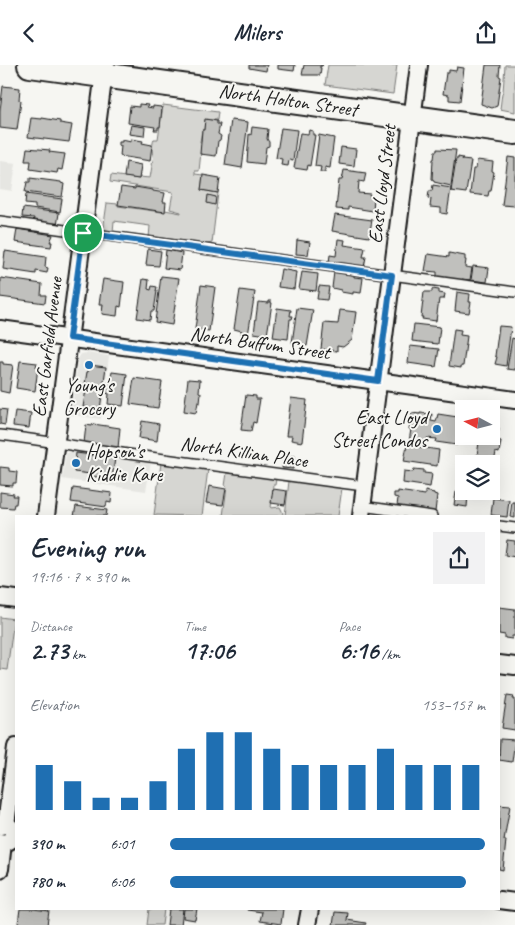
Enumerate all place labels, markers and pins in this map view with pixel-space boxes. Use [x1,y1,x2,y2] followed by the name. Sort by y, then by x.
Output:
[62,212,104,254] pin
[83,359,95,371] marker: Young's Grocery
[63,373,117,421] place label: Young's Grocery
[331,405,430,453] place label: East Lloyd Street Condos
[431,423,443,435] marker: East Lloyd Street Condos
[86,439,164,487] place label: Hopson's Kiddie Kare
[70,457,82,469] marker: Hopson's Kiddie Kare

